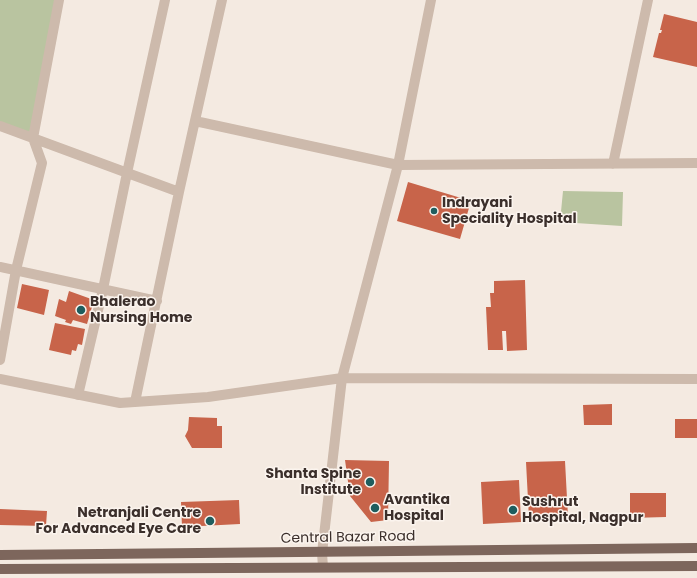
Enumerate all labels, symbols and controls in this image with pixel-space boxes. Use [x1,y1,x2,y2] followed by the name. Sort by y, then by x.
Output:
[442,195,577,228] place label: Indrayani Speciality Hospital
[429,206,439,216] marker: Indrayani Speciality Hospital
[90,294,192,326] place label: Bhalerao Nursing Home
[75,304,87,316] marker: Bhalerao Nursing Home
[266,466,361,498] place label: Shanta Spine Institute
[364,476,376,488] marker: Shanta Spine Institute
[384,492,450,524] place label: Avantika Hospital
[522,494,643,526] place label: Sushrut Hospital, Nagpur
[369,502,381,514] marker: Avantika Hospital
[507,504,519,516] marker: Sushrut Hospital, Nagpur
[36,505,201,538] place label: Netranjali Centre For Advanced Eye Care
[204,515,216,527] marker: Netranjali Centre For Advanced Eye Care
[281,528,415,548] street label: Central Bazar Road

